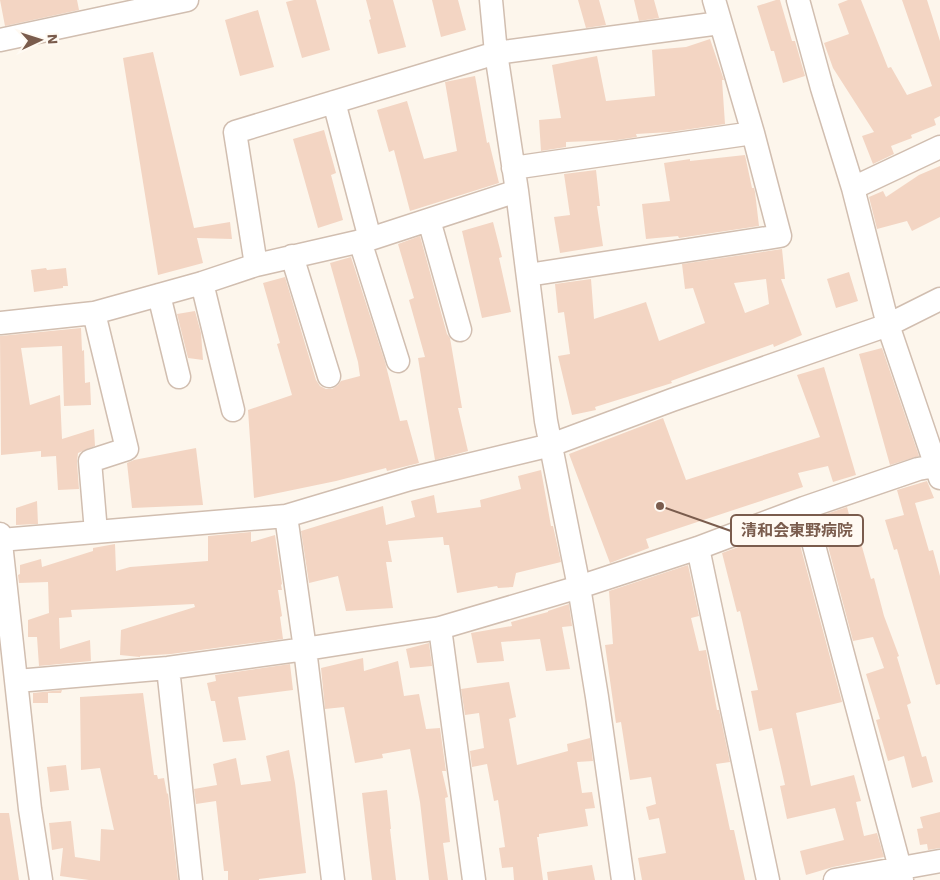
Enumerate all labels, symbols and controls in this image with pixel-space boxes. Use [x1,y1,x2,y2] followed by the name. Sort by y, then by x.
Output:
[15,15,65,65] north arrow
[45,33,61,45] text: N
[731,515,863,546] callout: 清和会東野病院
[741,521,853,540] text: 清和会東野病院

